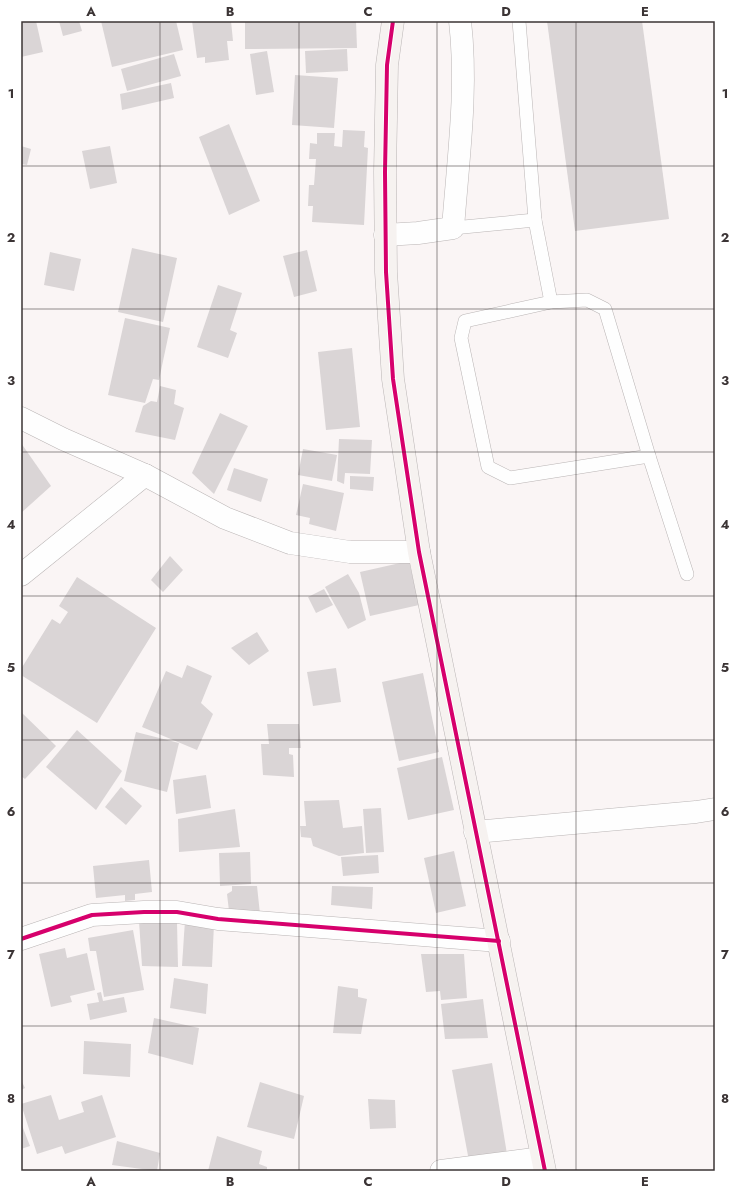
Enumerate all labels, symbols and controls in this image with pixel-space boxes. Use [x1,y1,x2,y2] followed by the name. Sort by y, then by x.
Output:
[85,2,96,21] text: A
[226,2,235,21] text: B
[363,2,373,21] text: C
[501,2,511,21] text: D
[641,2,649,21] text: E
[8,84,14,103] text: 1
[722,84,728,103] text: 1
[7,228,15,247] text: 2
[721,228,729,247] text: 2
[7,371,15,390] text: 3
[721,371,729,390] text: 3
[6,515,16,534] text: 4
[720,515,730,534] text: 4
[7,658,15,677] text: 5
[721,658,729,677] text: 5
[7,802,16,821] text: 6
[721,802,730,821] text: 6
[7,945,15,964] text: 7
[721,945,729,964] text: 7
[7,1089,15,1108] text: 8
[721,1089,729,1108] text: 8
[85,1172,96,1191] text: A
[226,1172,235,1191] text: B
[363,1172,373,1191] text: C
[501,1172,511,1191] text: D
[641,1172,649,1191] text: E

